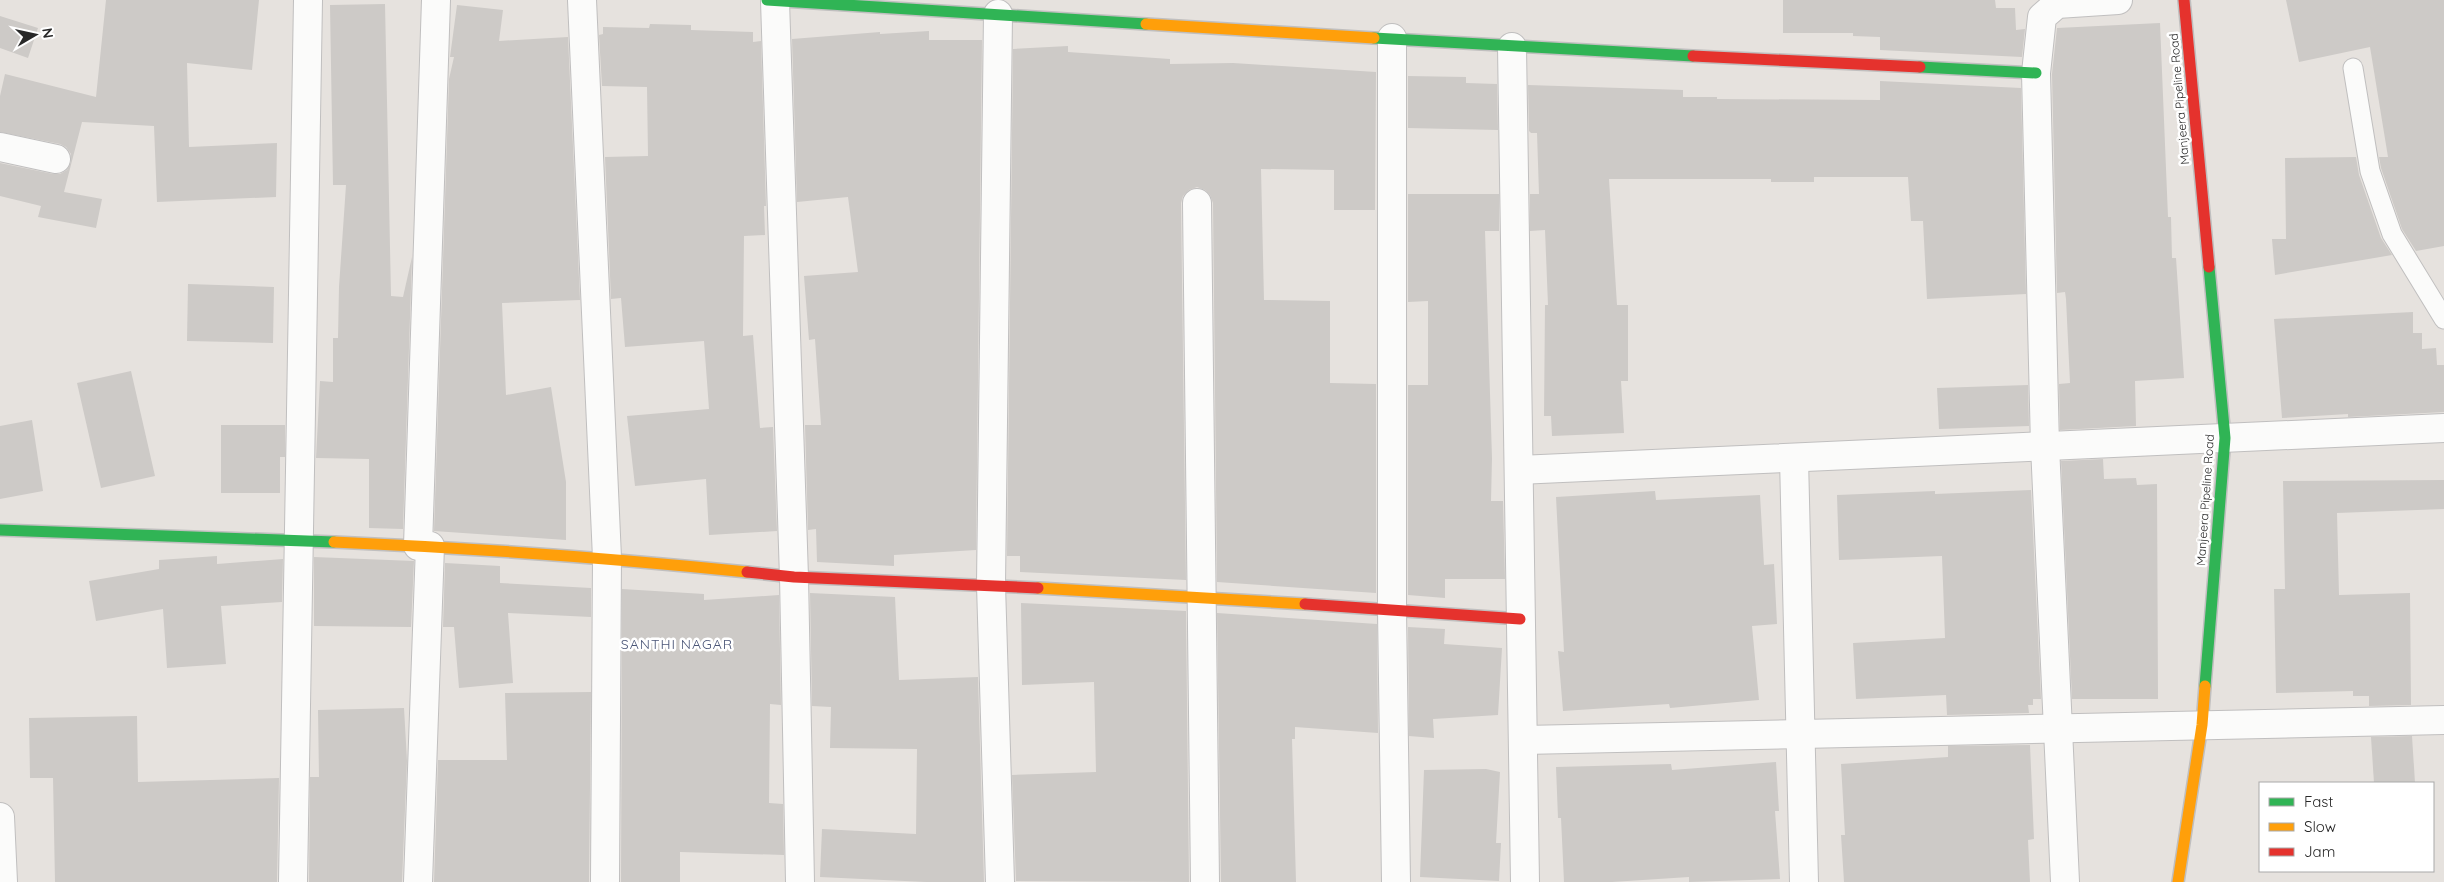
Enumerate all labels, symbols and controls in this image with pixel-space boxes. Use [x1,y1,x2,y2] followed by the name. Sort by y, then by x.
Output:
[10,10,60,60] north arrow
[38,26,58,39] text: N
[2166,33,2192,165] street label: Manjeera Pipeline Road
[2193,434,2217,566] street label: Manjeera Pipeline Road
[621,635,733,653] district label: SANTHI NAGAR
[2259,782,2434,872] legend
[2304,792,2333,811] text: Fast
[2304,817,2336,836] text: Slow
[2304,842,2335,861] text: Jam

